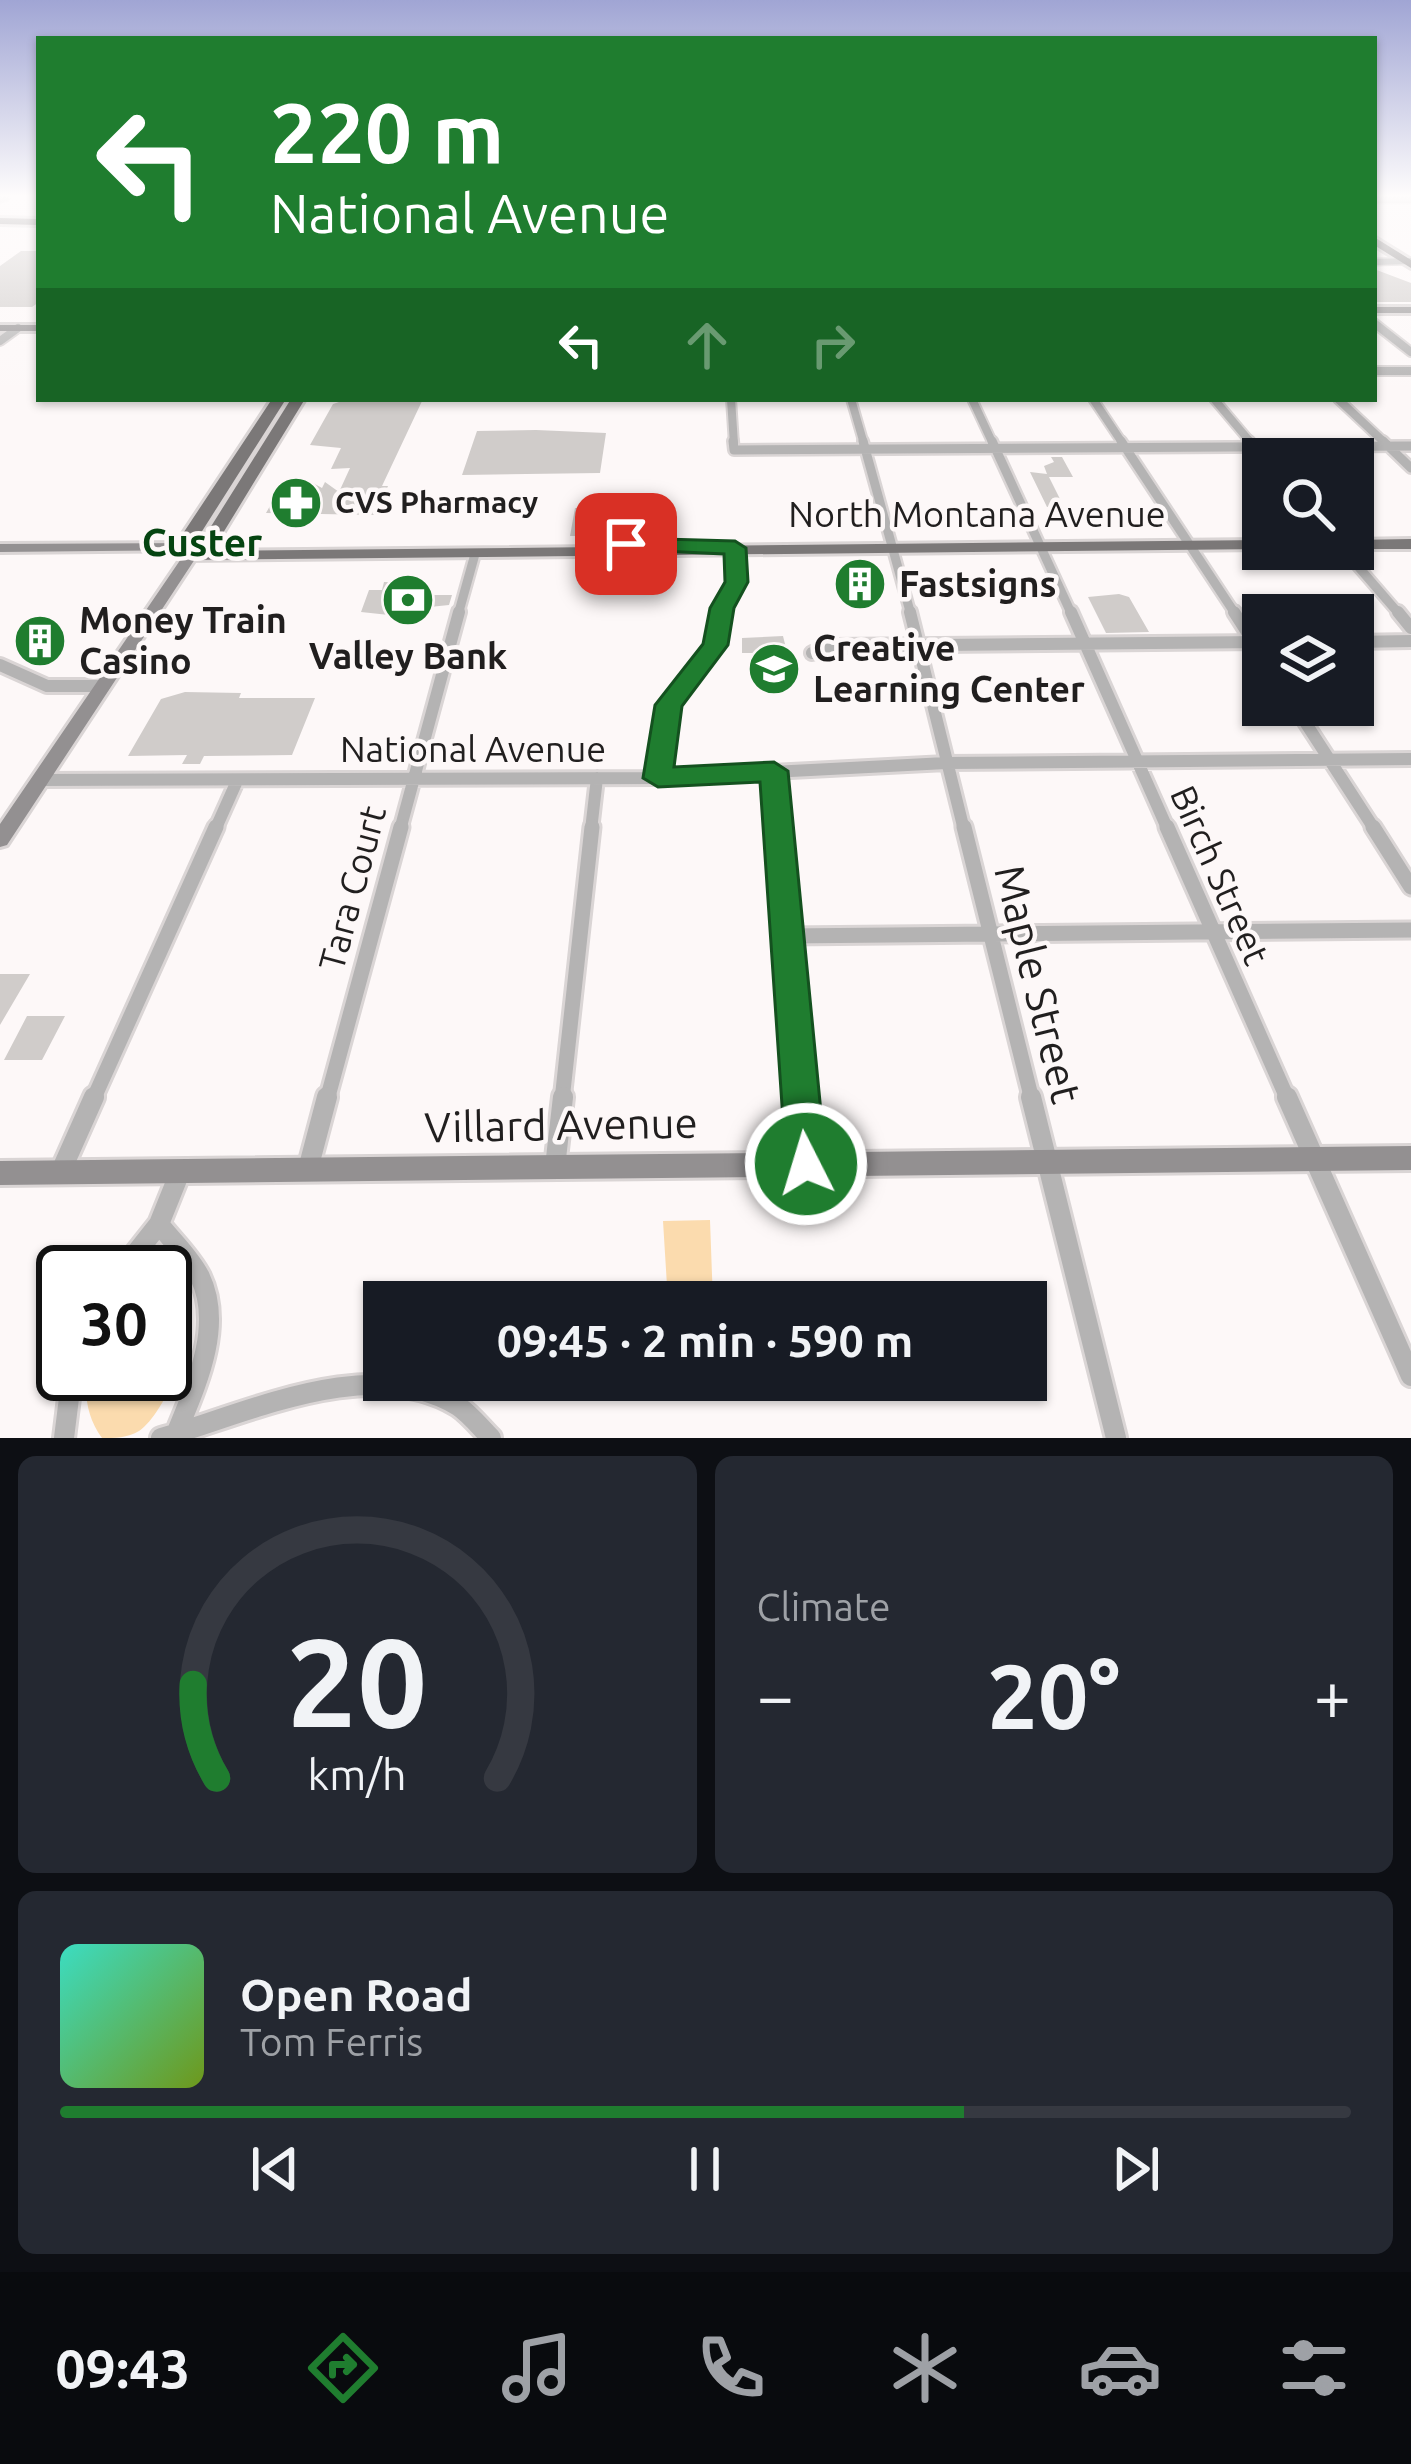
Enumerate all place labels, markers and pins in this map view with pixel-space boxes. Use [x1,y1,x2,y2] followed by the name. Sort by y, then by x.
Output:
[268,475,324,531] pharmacy icon: CVS Pharmacy
[335,485,538,519] place label: CVS Pharmacy
[575,493,677,595] pin
[832,556,888,612] building icon: Fastsigns
[899,563,1057,604] place label: Fastsigns
[380,572,436,628] bank icon: Valley Bank
[79,599,287,681] place label: Money Train Casino
[12,613,68,669] building icon: Money Train Casino
[813,627,1085,709] place label: Creative Learning Center
[309,635,507,676] place label: Valley Bank
[746,641,802,697] school or university icon: Creative Learning Center

